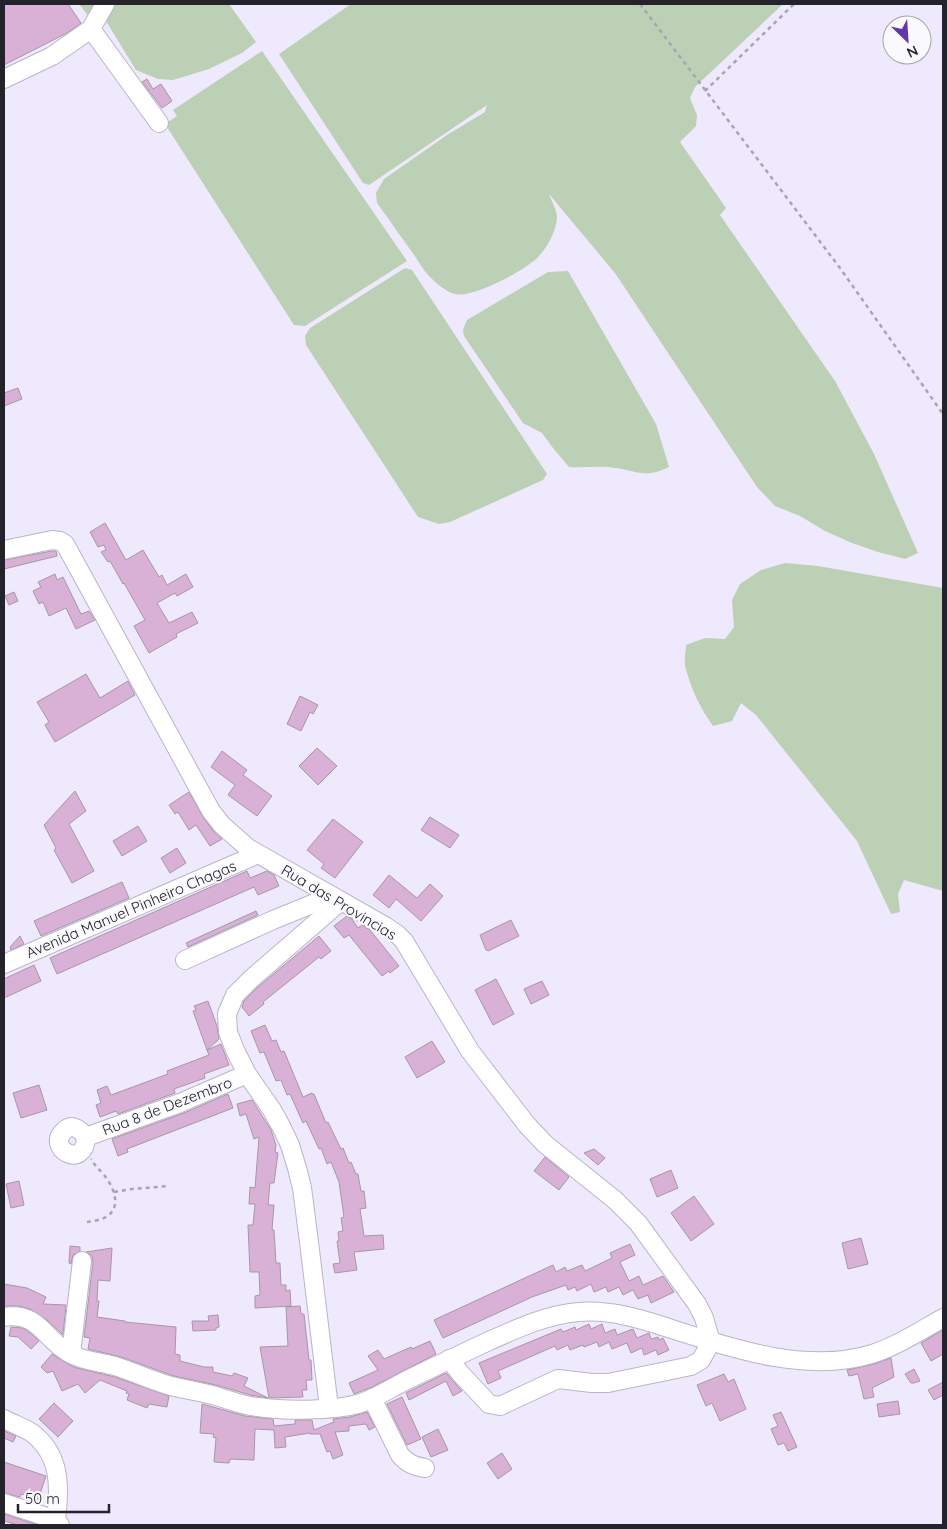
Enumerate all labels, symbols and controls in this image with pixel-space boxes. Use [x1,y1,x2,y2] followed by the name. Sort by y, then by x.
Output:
[882,15,932,65] north arrow
[904,41,921,62] text: N
[23,856,239,962] street label: Avenida Manuel Pinheiro Chagas
[278,860,400,944] street label: Rua das Provincias
[99,1072,235,1140] street label: Rua 8 de Dezembro
[18,1482,109,1514] scale bar
[25,1489,60,1508] text: 50 m

